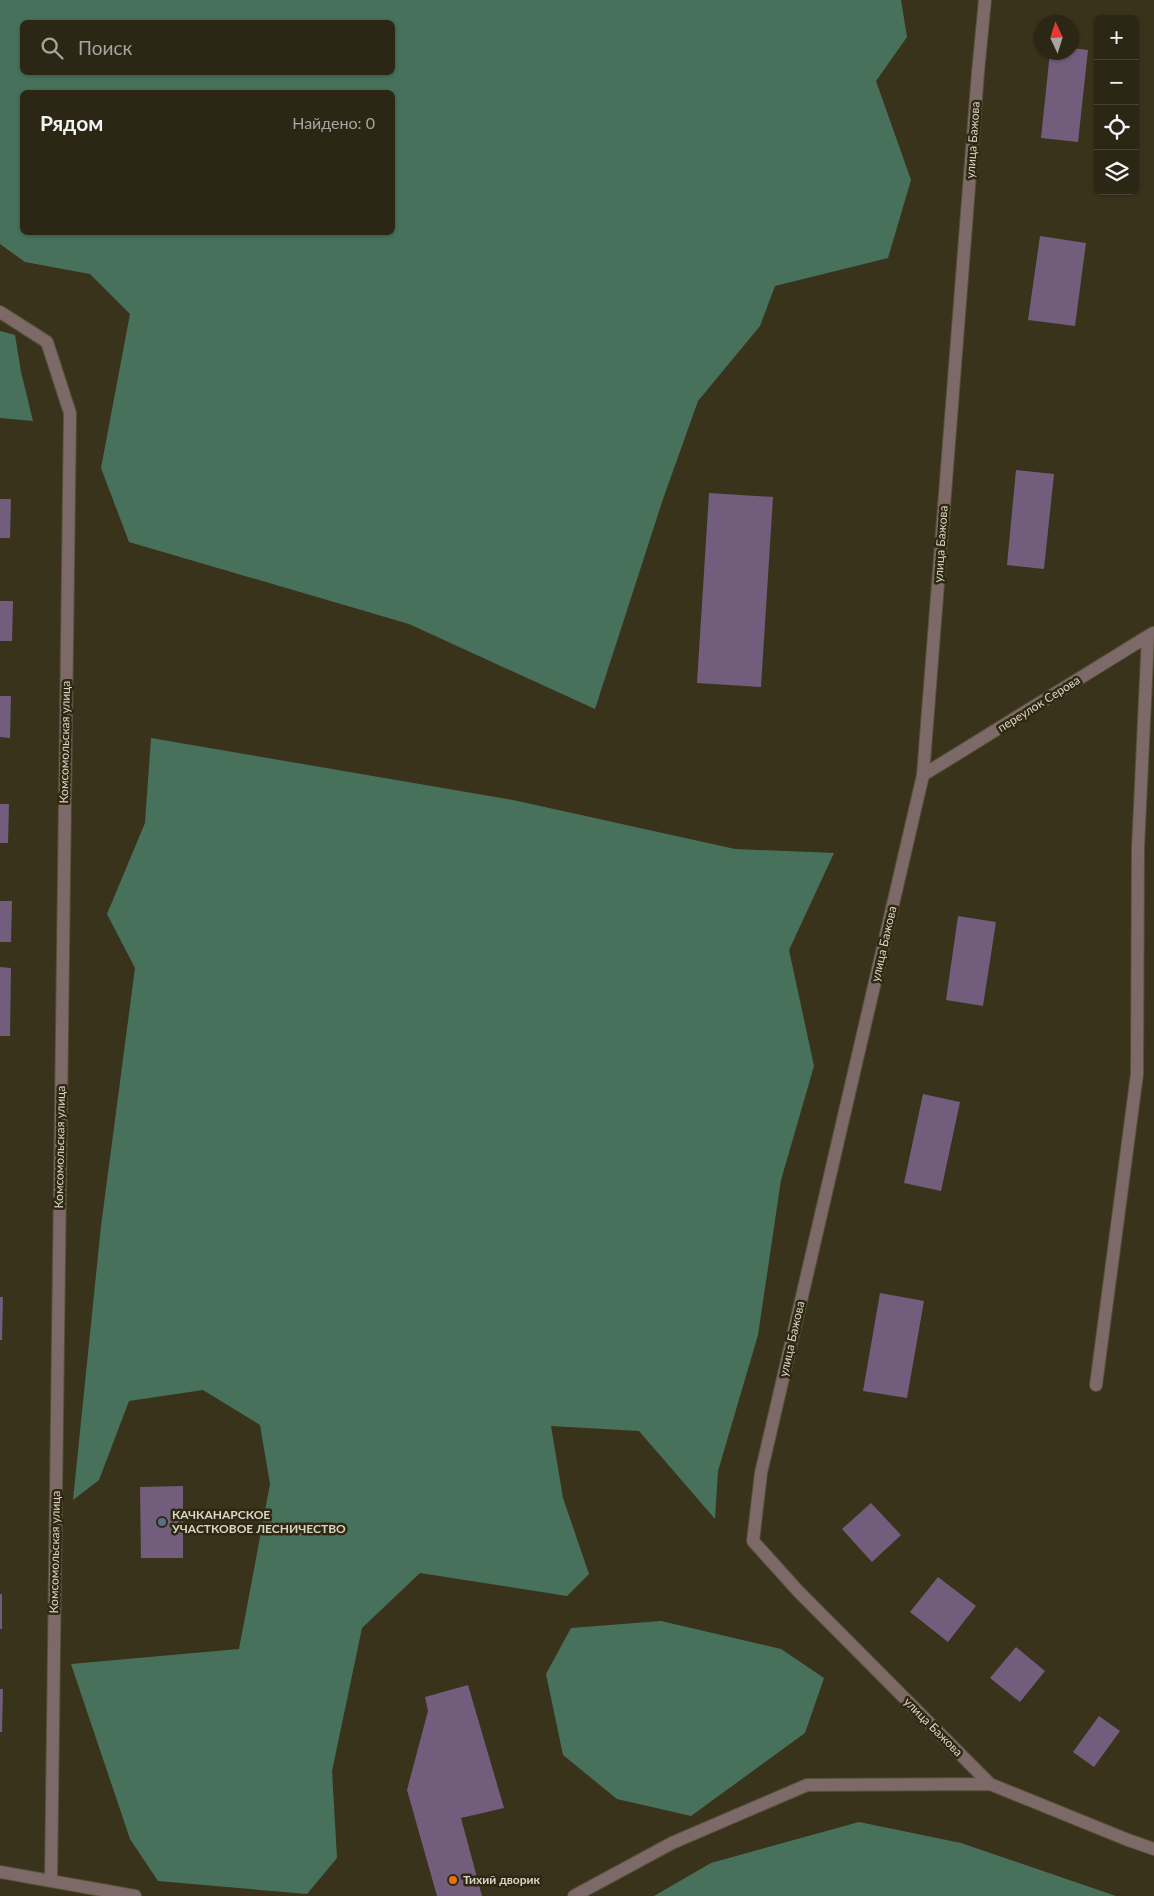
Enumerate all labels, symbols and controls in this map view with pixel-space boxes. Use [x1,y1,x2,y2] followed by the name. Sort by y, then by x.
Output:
[1034,15,1079,60] north arrow
[1094,15,1139,195] map controls
[1094,15,1139,60] button: +
[20,20,395,75] search box
[38,34,66,62] icon: search
[78,36,132,59] text: Поиск
[1094,60,1139,105] button: −
[962,101,983,179] street label: улица Бажова
[1094,105,1139,150] button: locate
[40,110,103,135] text: Рядом
[292,113,375,132] text: Найдено: 0
[1094,150,1139,195] button: layers
[930,505,951,583] street label: улица Бажова
[995,672,1083,735] street label: переулок Серова
[56,680,73,804] street label: Комсомольская улица
[868,905,900,983] street label: улица Бажова
[51,1085,68,1209] street label: Комсомольская улица
[776,1300,808,1378] street label: улица Бажова
[46,1490,63,1614] street label: Комсомольская улица
[171,1507,346,1536] place label: КАЧКАНАРСКОЕ УЧАСТКОВОЕ ЛЕСНИЧЕСТВО
[156,1516,168,1528] marker: КАЧКАНАРСКОЕ УЧАСТКОВОЕ ЛЕСНИЧЕСТВО
[901,1694,966,1759] street label: улица Бажова
[463,1872,540,1887] place label: Тихий дворик
[447,1874,459,1886] marker: Тихий дворик

